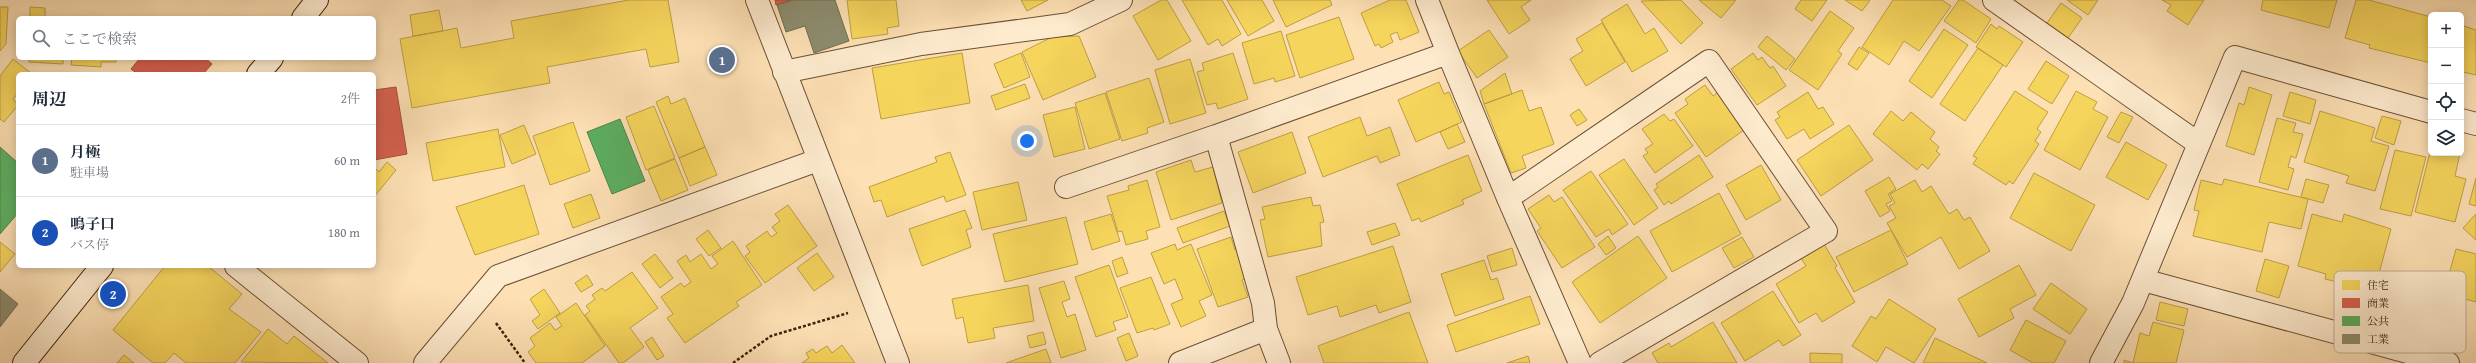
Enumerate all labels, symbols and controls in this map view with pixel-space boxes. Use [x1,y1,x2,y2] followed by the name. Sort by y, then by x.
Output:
[2428,12,2464,156] map controls
[2428,12,2464,48] button: +
[16,16,376,60] search box
[30,27,52,49] icon: search
[62,28,137,49] text: ここで検索
[709,45,735,75] pin: 1
[2428,48,2464,84] button: −
[2428,84,2464,120] button: locate
[32,86,66,111] text: 周辺
[341,89,360,108] text: 2件
[2428,120,2464,156] button: layers
[1017,131,1037,151] your location
[70,141,100,162] text: 月極
[42,151,48,170] text: 1
[334,151,360,170] text: 60 m
[70,163,109,182] text: 駐車場
[70,213,115,234] text: 鳴子口
[42,223,48,242] text: 2
[328,223,360,242] text: 180 m
[70,235,109,254] text: バス停
[2334,271,2466,353] legend
[2367,277,2389,293] text: 住宅
[100,279,126,309] pin: 2
[2367,295,2389,311] text: 商業
[2367,313,2389,329] text: 公共
[2367,331,2389,347] text: 工業

